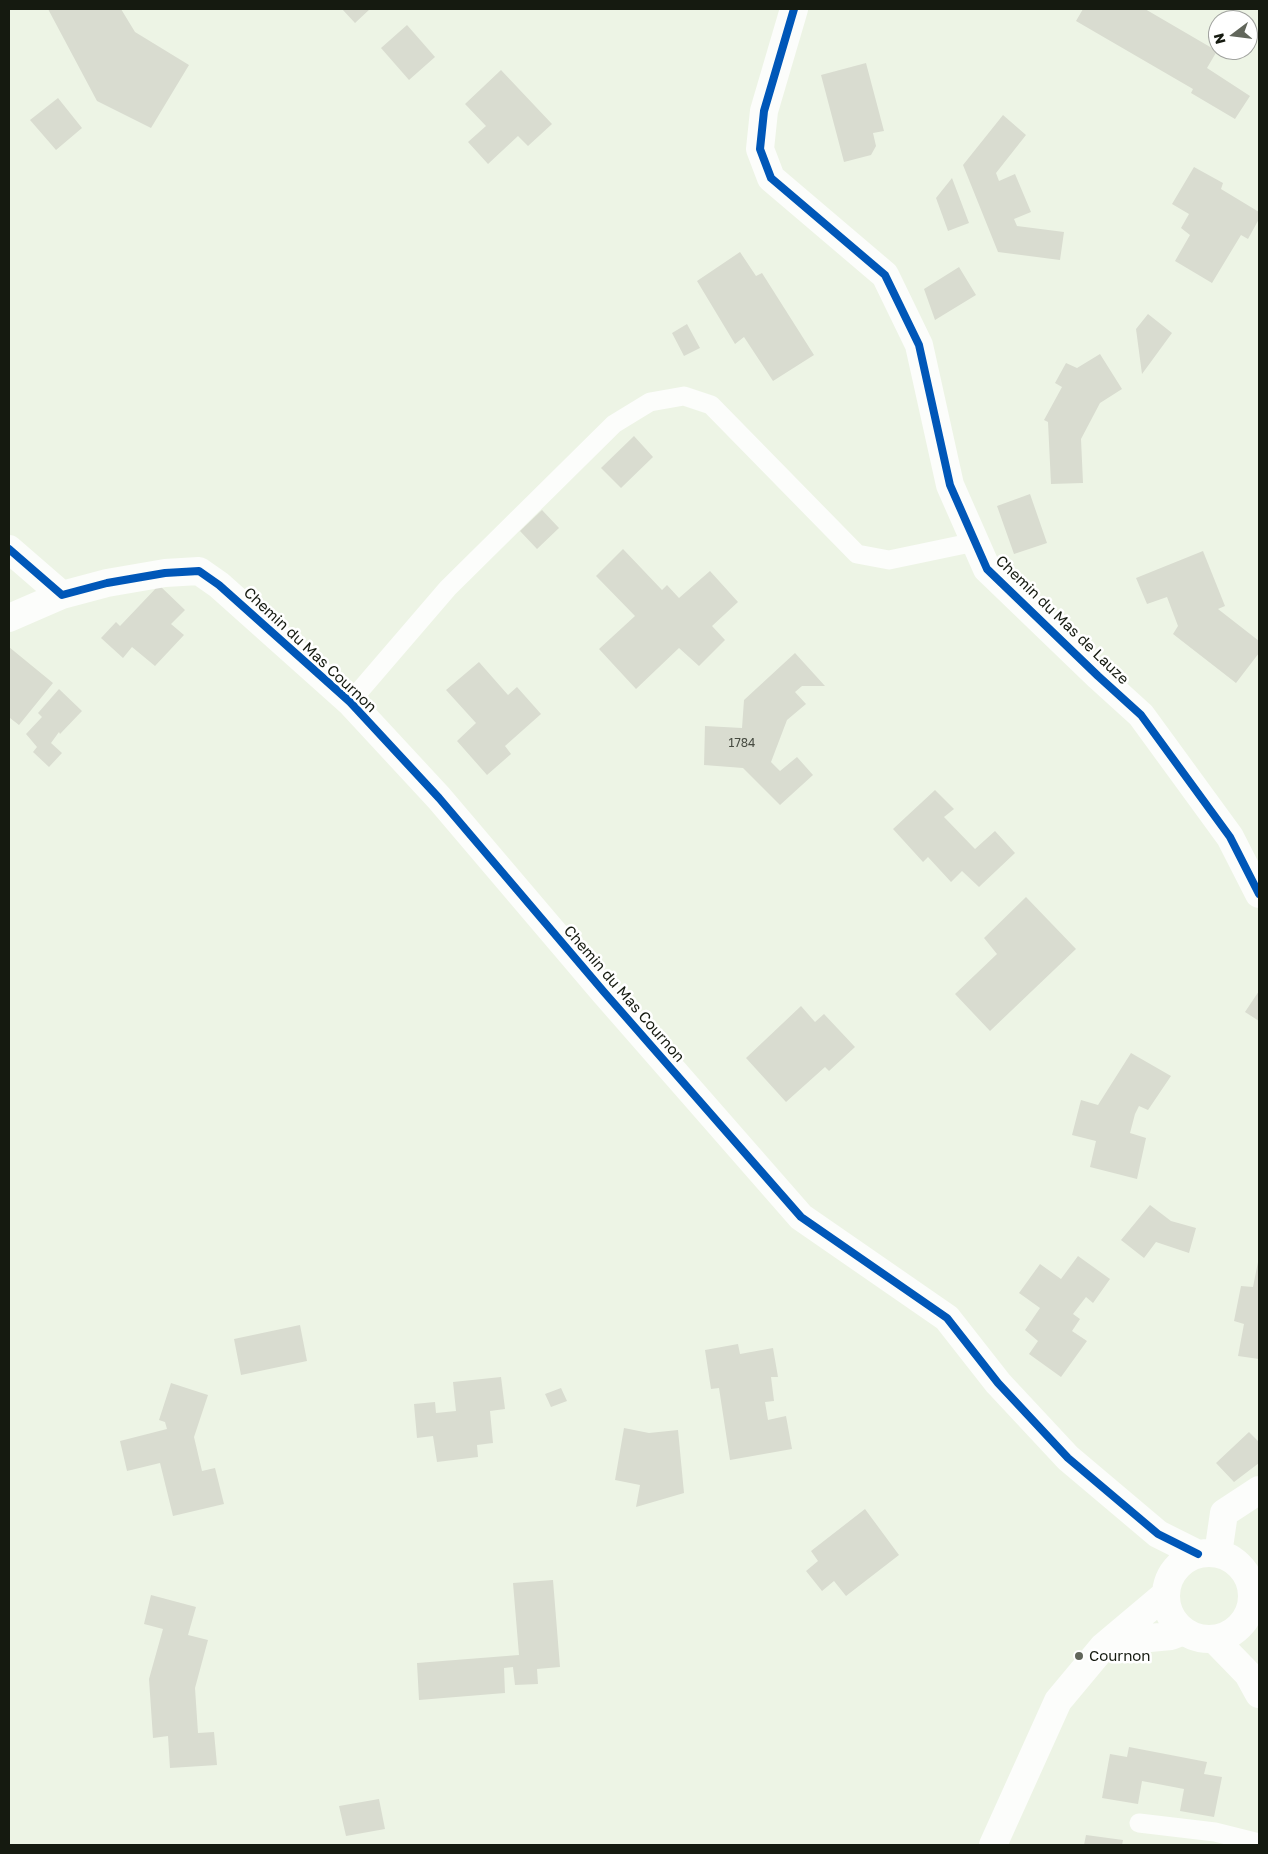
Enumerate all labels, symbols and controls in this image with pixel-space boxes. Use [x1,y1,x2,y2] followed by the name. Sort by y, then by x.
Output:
[1208,10,1258,60] north arrow
[1209,31,1229,46] text: N
[992,552,1132,688] street label: Chemin du Mas de Lauze
[240,584,380,716] street label: Chemin du Mas Cournon
[729,736,755,750] house number: 1784
[560,922,688,1066] street label: Chemin du Mas Cournon
[1089,1647,1151,1665] place label: Cournon
[1073,1650,1085,1662] marker: Cournon

